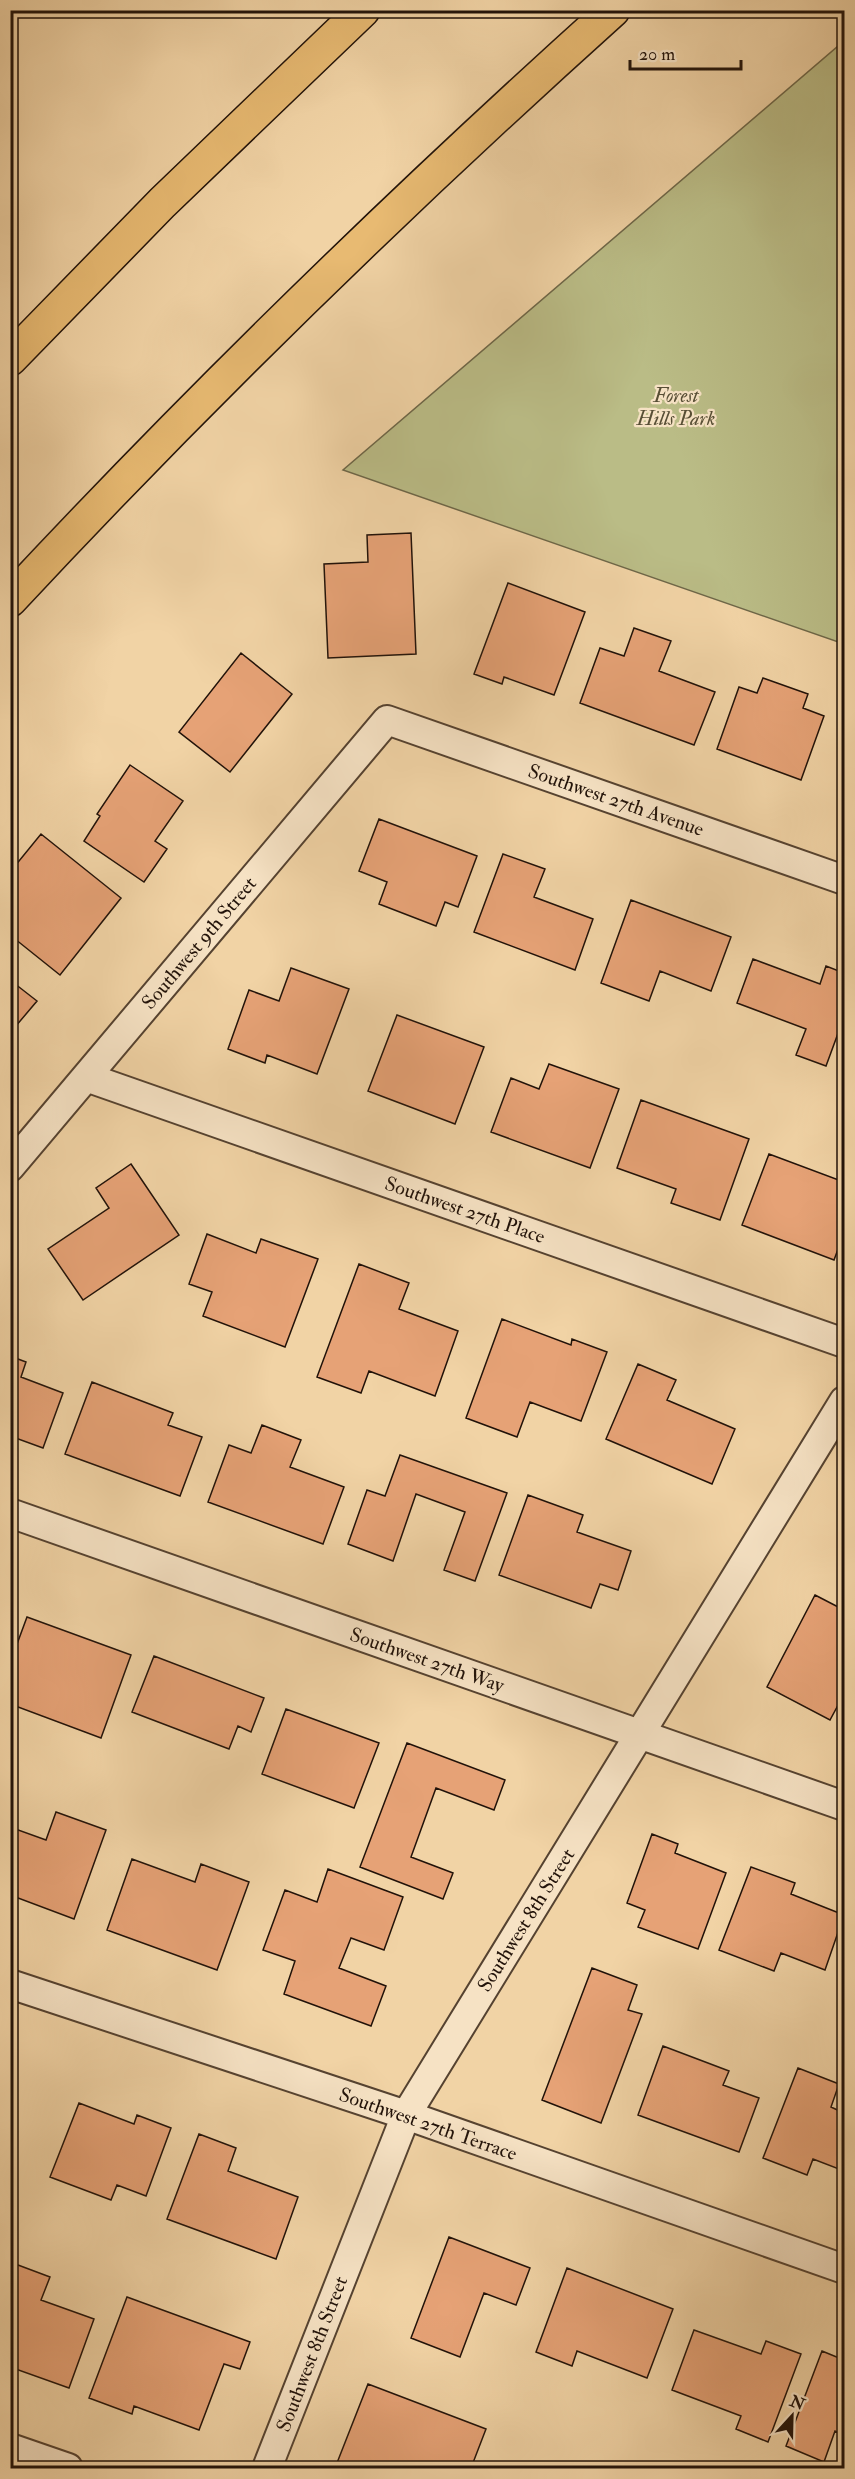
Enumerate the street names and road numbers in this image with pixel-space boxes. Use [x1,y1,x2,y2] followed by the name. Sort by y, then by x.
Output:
[525,758,707,842] street label: Southwest 27th Avenue
[136,871,262,1014] street label: Southwest 9th Street
[382,1171,548,1249] street label: Southwest 27th Place
[346,1622,509,1699] street label: Southwest 27th Way
[472,1843,580,1996] street label: Southwest 8th Street
[336,2082,520,2166] street label: Southwest 27th Terrace
[271,2272,353,2435] street label: Southwest 8th Street

